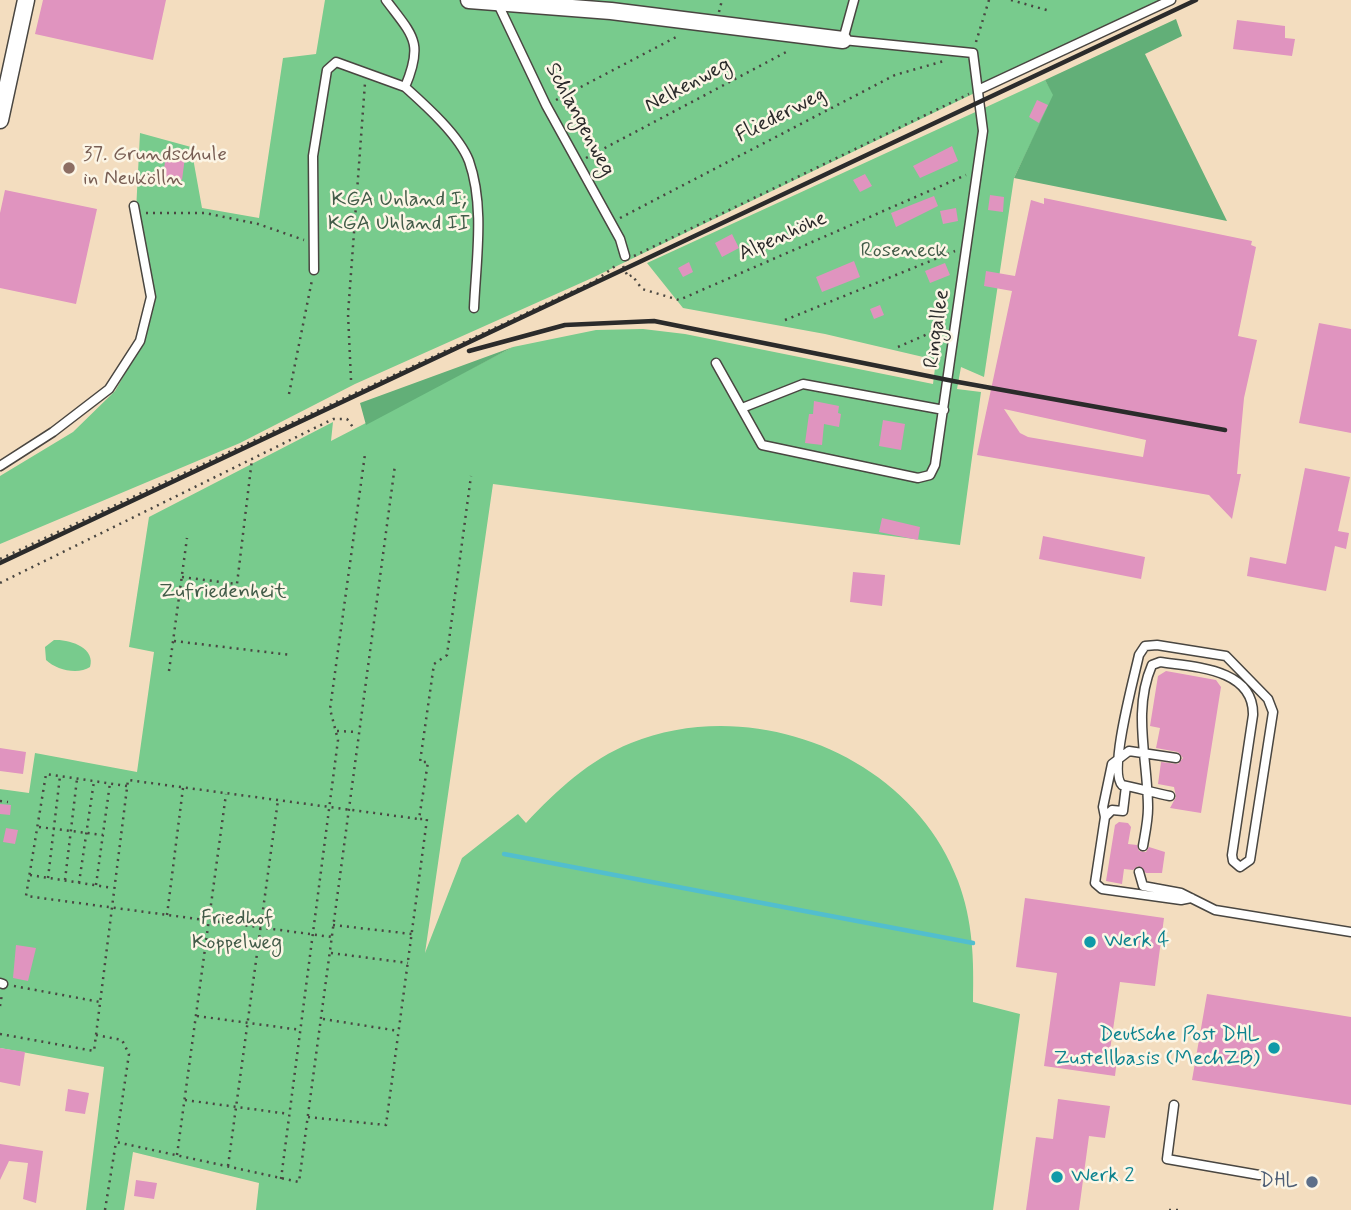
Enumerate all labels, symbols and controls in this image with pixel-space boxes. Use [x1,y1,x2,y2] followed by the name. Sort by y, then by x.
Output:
[641,53,735,119] street label: Nelkenweg
[539,59,619,181] street label: Schlangenweg
[732,83,830,149] street label: Fliederweg
[83,143,227,193] place label: 37. Grundschule in Neukölln
[61,160,77,176] marker: 37. Grundschule in Neukölln
[328,188,470,238] park label: KGA Unland I; KGA Uhland II
[735,206,831,268] street label: Alpenhöhe
[861,239,947,265] park label: Roseneck
[920,288,956,370] street label: Ringallee
[159,580,287,606] park label: Zufriedenheit
[192,907,282,957] park label: Friedhof Koppelweg
[1104,929,1170,955] place label: Werk 4
[1082,934,1098,950] marker: Werk 4
[1054,1023,1260,1073] place label: Deutsche Post DHL Zustellbasis (MechZB)
[1266,1040,1282,1056] marker: Deutsche Post DHL Zustellbasis (MechZB)
[1071,1164,1135,1190] place label: Werk 2
[1049,1169,1065,1185] marker: Werk 2
[1259,1169,1298,1195] place label: DHL
[1304,1174,1320,1190] marker: DHL

